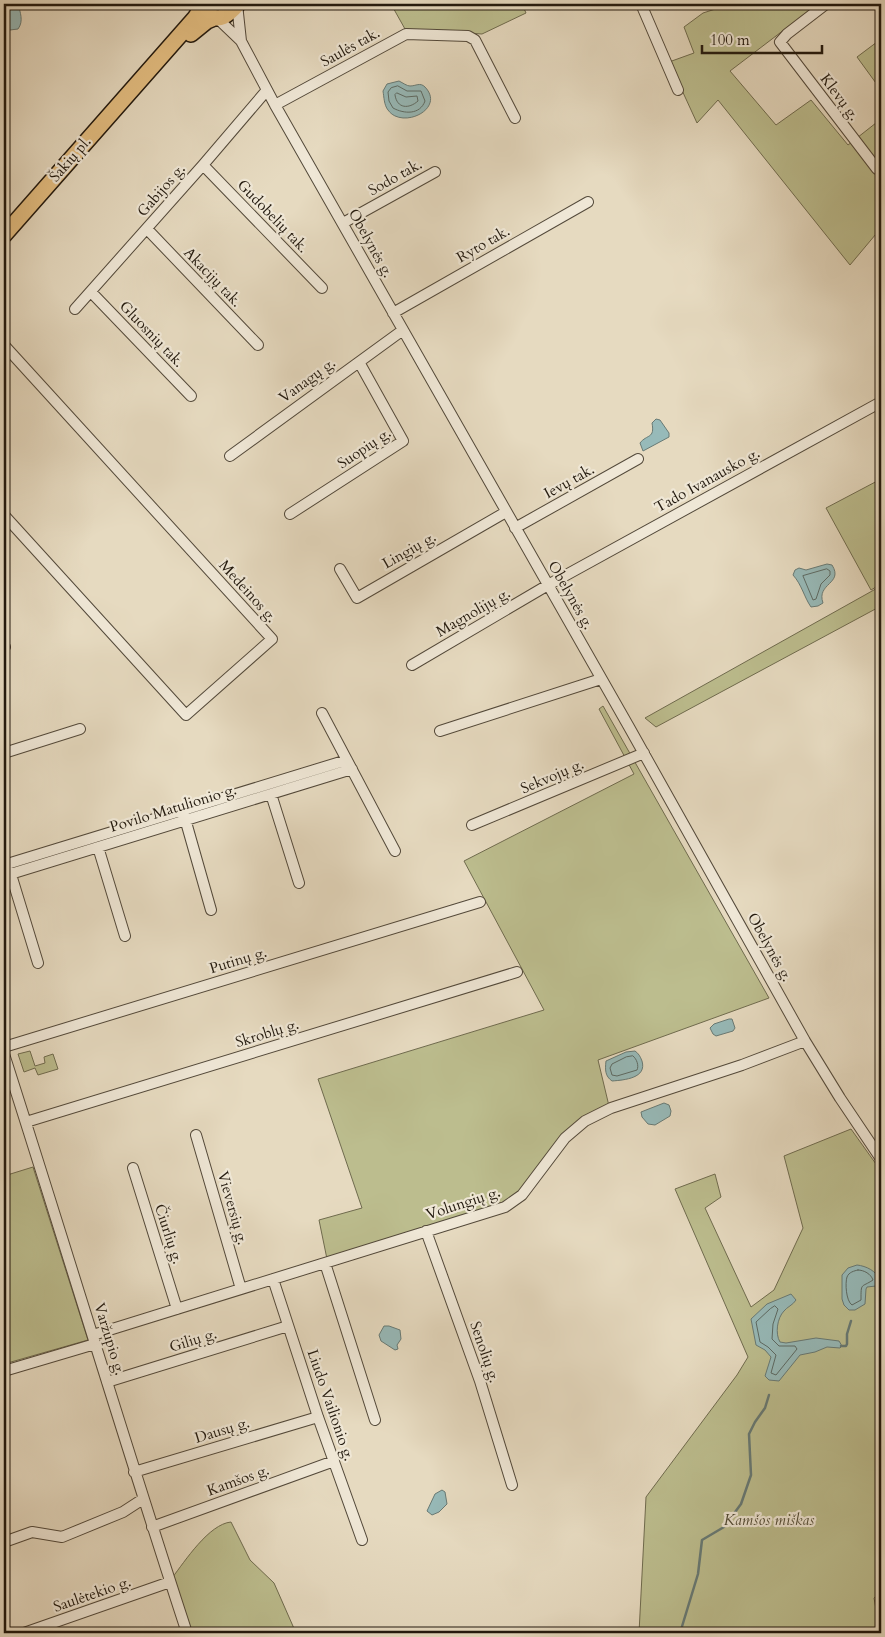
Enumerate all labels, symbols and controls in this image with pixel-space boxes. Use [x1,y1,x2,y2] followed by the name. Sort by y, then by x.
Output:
[702,22,822,54] scale bar
[317,23,383,71] street label: Saulės tak.
[710,30,750,50] text: 100 m
[816,69,864,125] street label: Klevų g.
[45,132,95,186] street label: Šakių pl.
[364,154,426,200] street label: Sodo tak.
[132,159,190,221] street label: Gabijos g.
[233,175,313,257] street label: Gudobelių tak.
[344,205,398,281] street label: Obelynės g.
[453,221,513,267] street label: Ryto tak.
[179,243,247,311] street label: Akacijų tak.
[115,296,189,372] street label: Gluosnių tak.
[275,353,339,407] street label: Vanagų g.
[333,423,395,473] street label: Suopių g.
[651,443,763,517] street label: Tado Ivanausko g.
[540,459,598,503] street label: Ievų tak.
[378,527,440,573] street label: Lingių g.
[215,555,281,627] street label: Medeinos g.
[543,557,599,633] street label: Obelynės g.
[432,583,514,641] street label: Magnolijų g.
[517,754,587,798] street label: Sekvojų g.
[107,779,239,837] street label: Povilo Matulionio g.
[743,909,797,985] street label: Obelynės g.
[207,942,269,978] street label: Putinų g.
[233,1014,301,1052] street label: Skroblų g.
[213,1169,253,1247] street label: Vieversių g.
[423,1182,503,1224] street label: Volungių g.
[150,1201,188,1267] street label: Čiurlių g.
[90,1300,130,1378] street label: Varžupio g.
[465,1319,505,1385] street label: Senolių g.
[167,1323,219,1357] street label: Gilių g.
[303,1347,359,1463] street label: Liudo Vailionio g.
[192,1412,252,1448] street label: Dausų g.
[204,1460,272,1500] street label: Kamšos g.
[724,1510,814,1530] park label: Kamšos miškas
[50,1571,134,1617] street label: Saulėtekio g.

